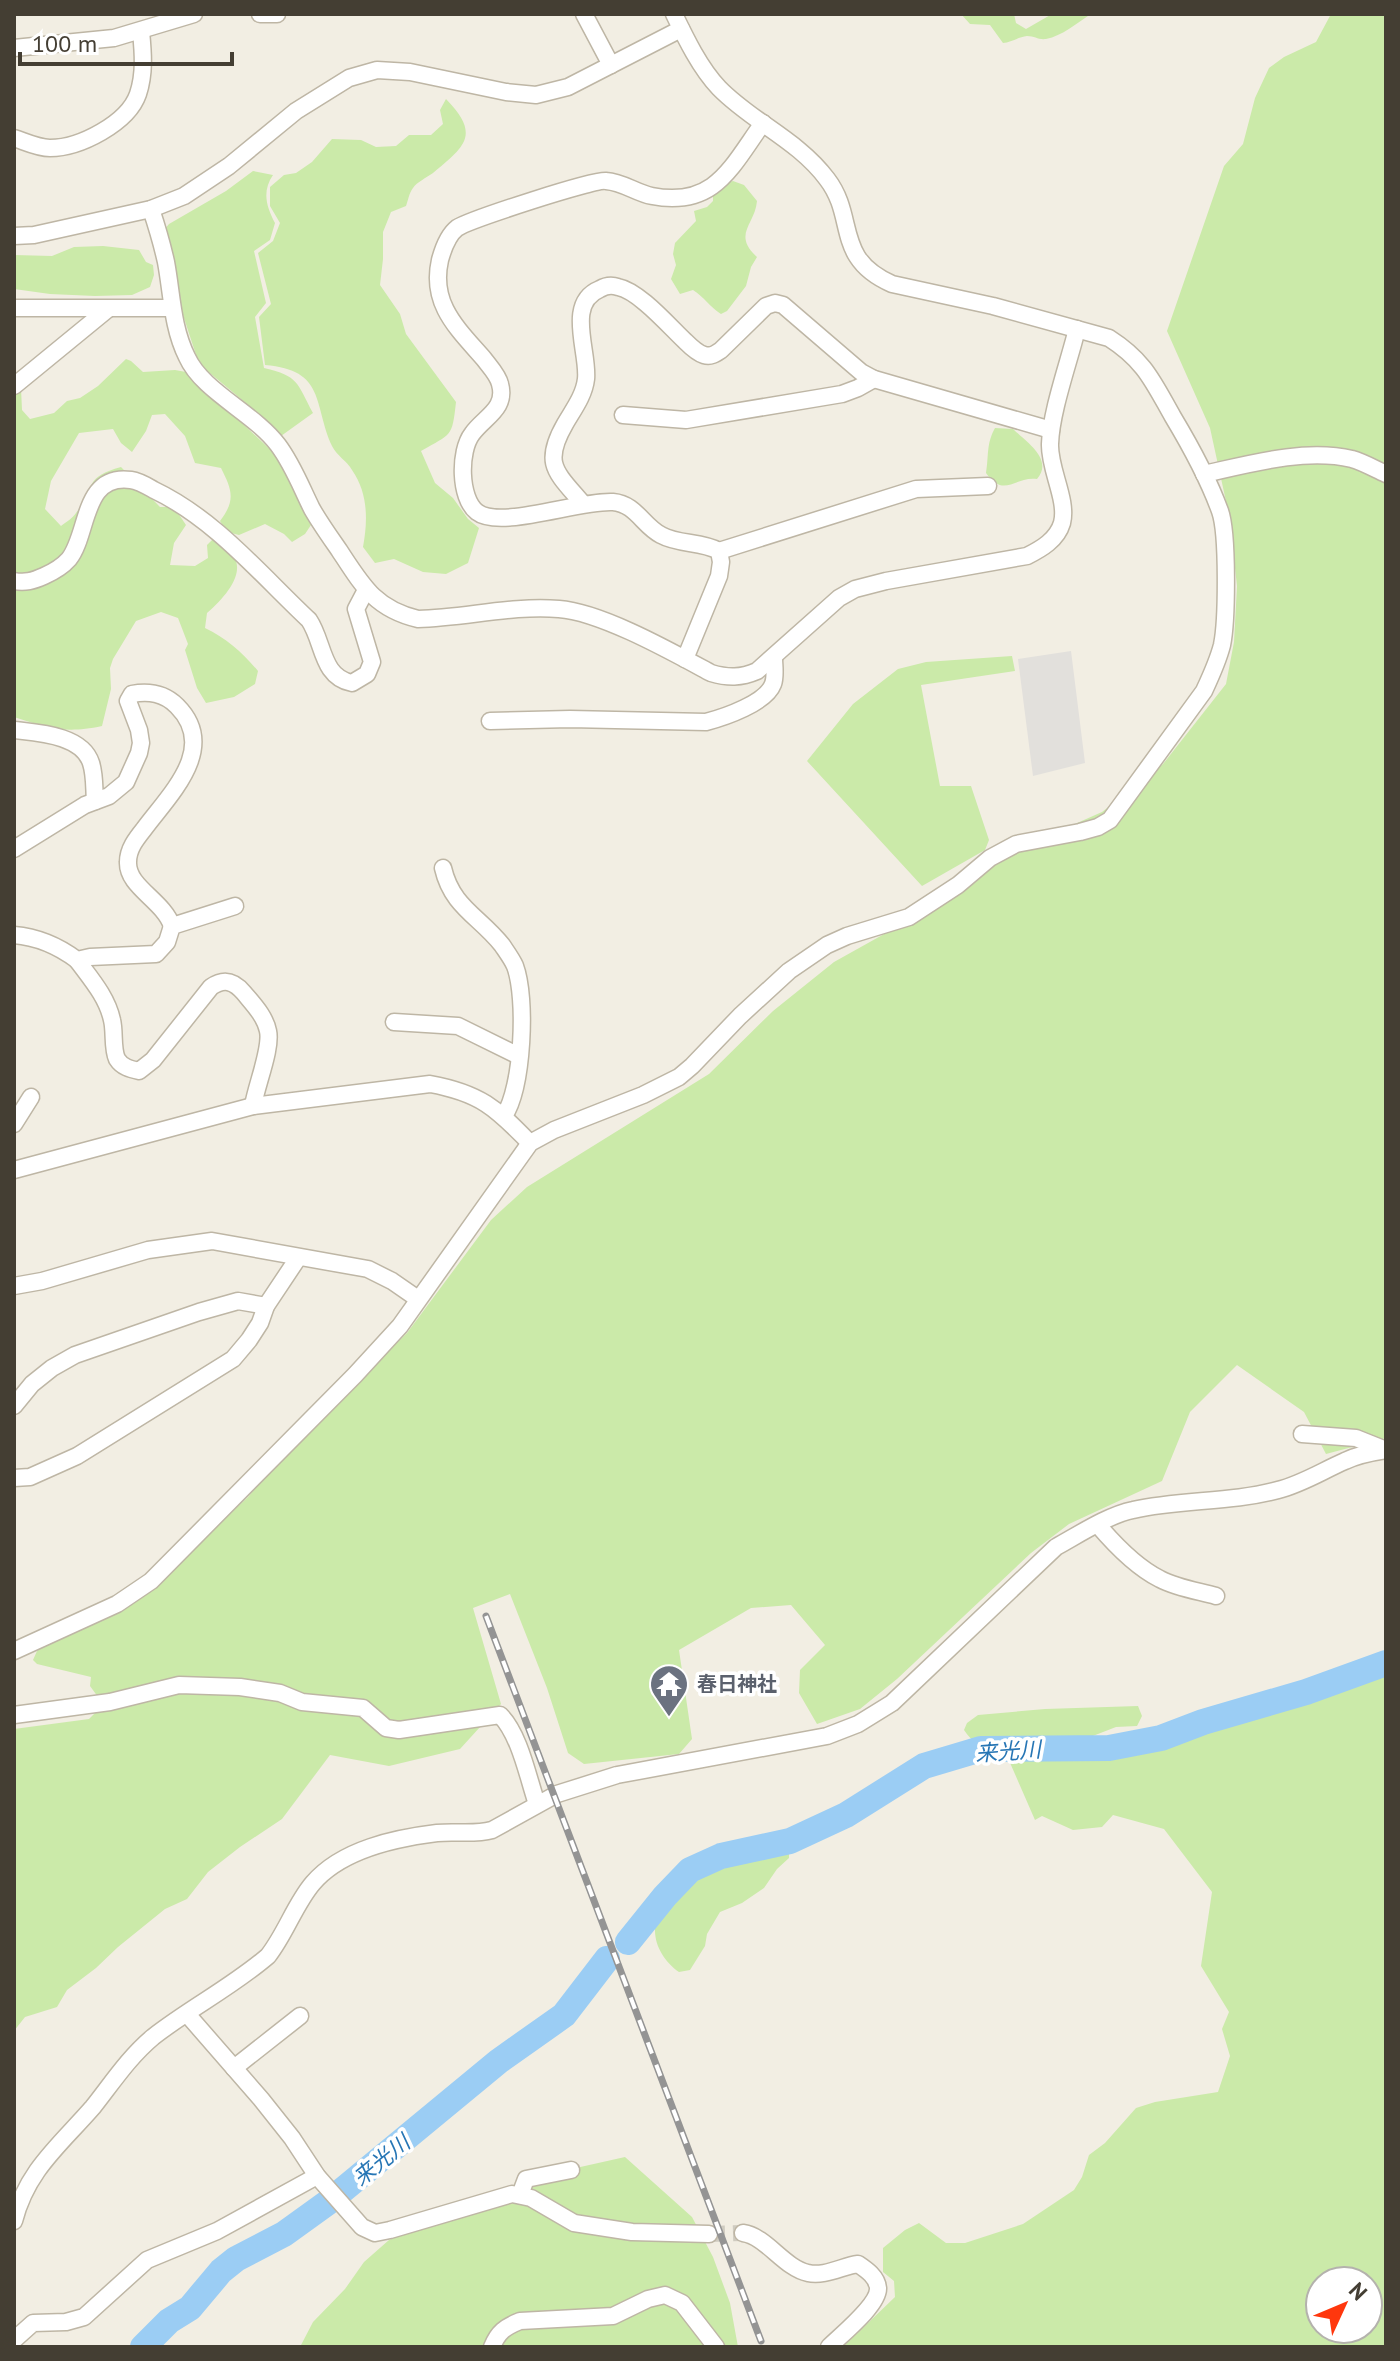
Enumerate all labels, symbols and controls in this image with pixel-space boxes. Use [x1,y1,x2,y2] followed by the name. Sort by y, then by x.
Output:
[20,16,232,66] scale bar
[32,28,97,59] text: 100 m
[648,1663,690,1718] temple icon: 春日神社
[697,1671,777,1697] place label: 春日神社
[974,1735,1044,1767] water label: 来光川
[347,2127,417,2192] water label: 来光川
[1304,2265,1384,2345] north arrow
[1343,2276,1373,2306] text: N

